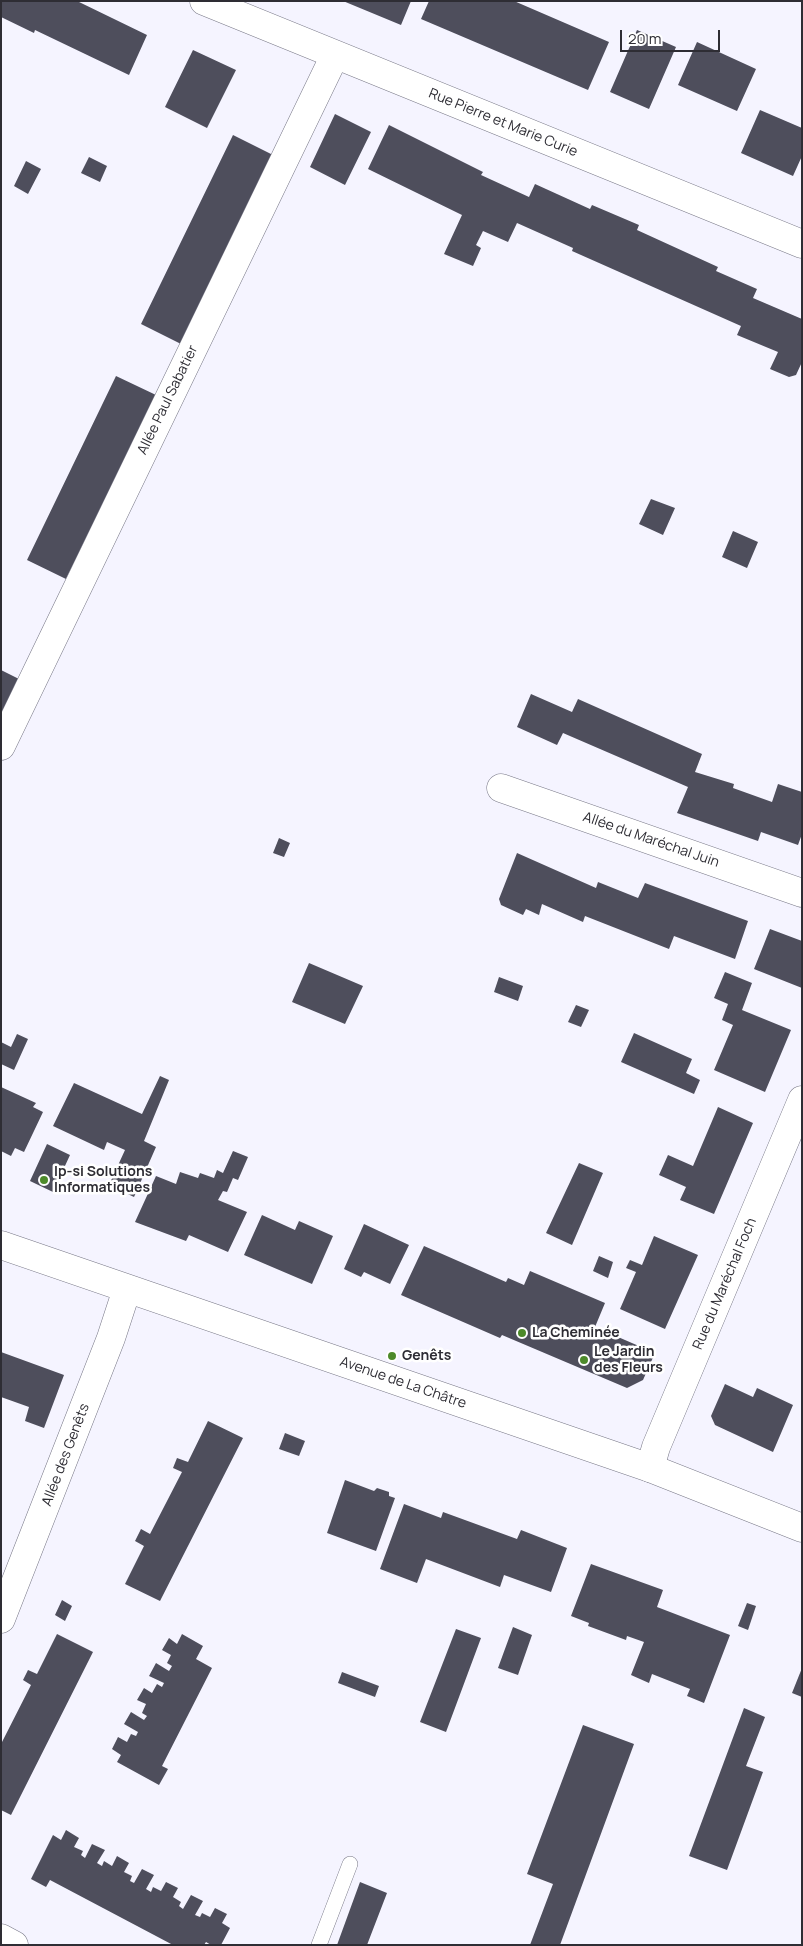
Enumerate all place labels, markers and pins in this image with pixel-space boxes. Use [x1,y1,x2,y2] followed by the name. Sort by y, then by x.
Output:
[54,1164,152,1196] place label: Ip-si Solutions Informatiques
[38,1174,50,1186] marker: Ip-si Solutions Informatiques
[532,1325,620,1341] place label: La Cheminée
[516,1327,528,1339] marker: La Cheminée
[594,1344,663,1376] place label: Le Jardin des Fleurs
[402,1348,451,1364] place label: Genêts
[386,1350,398,1362] marker: Genêts
[578,1354,590,1366] marker: Le Jardin des Fleurs

